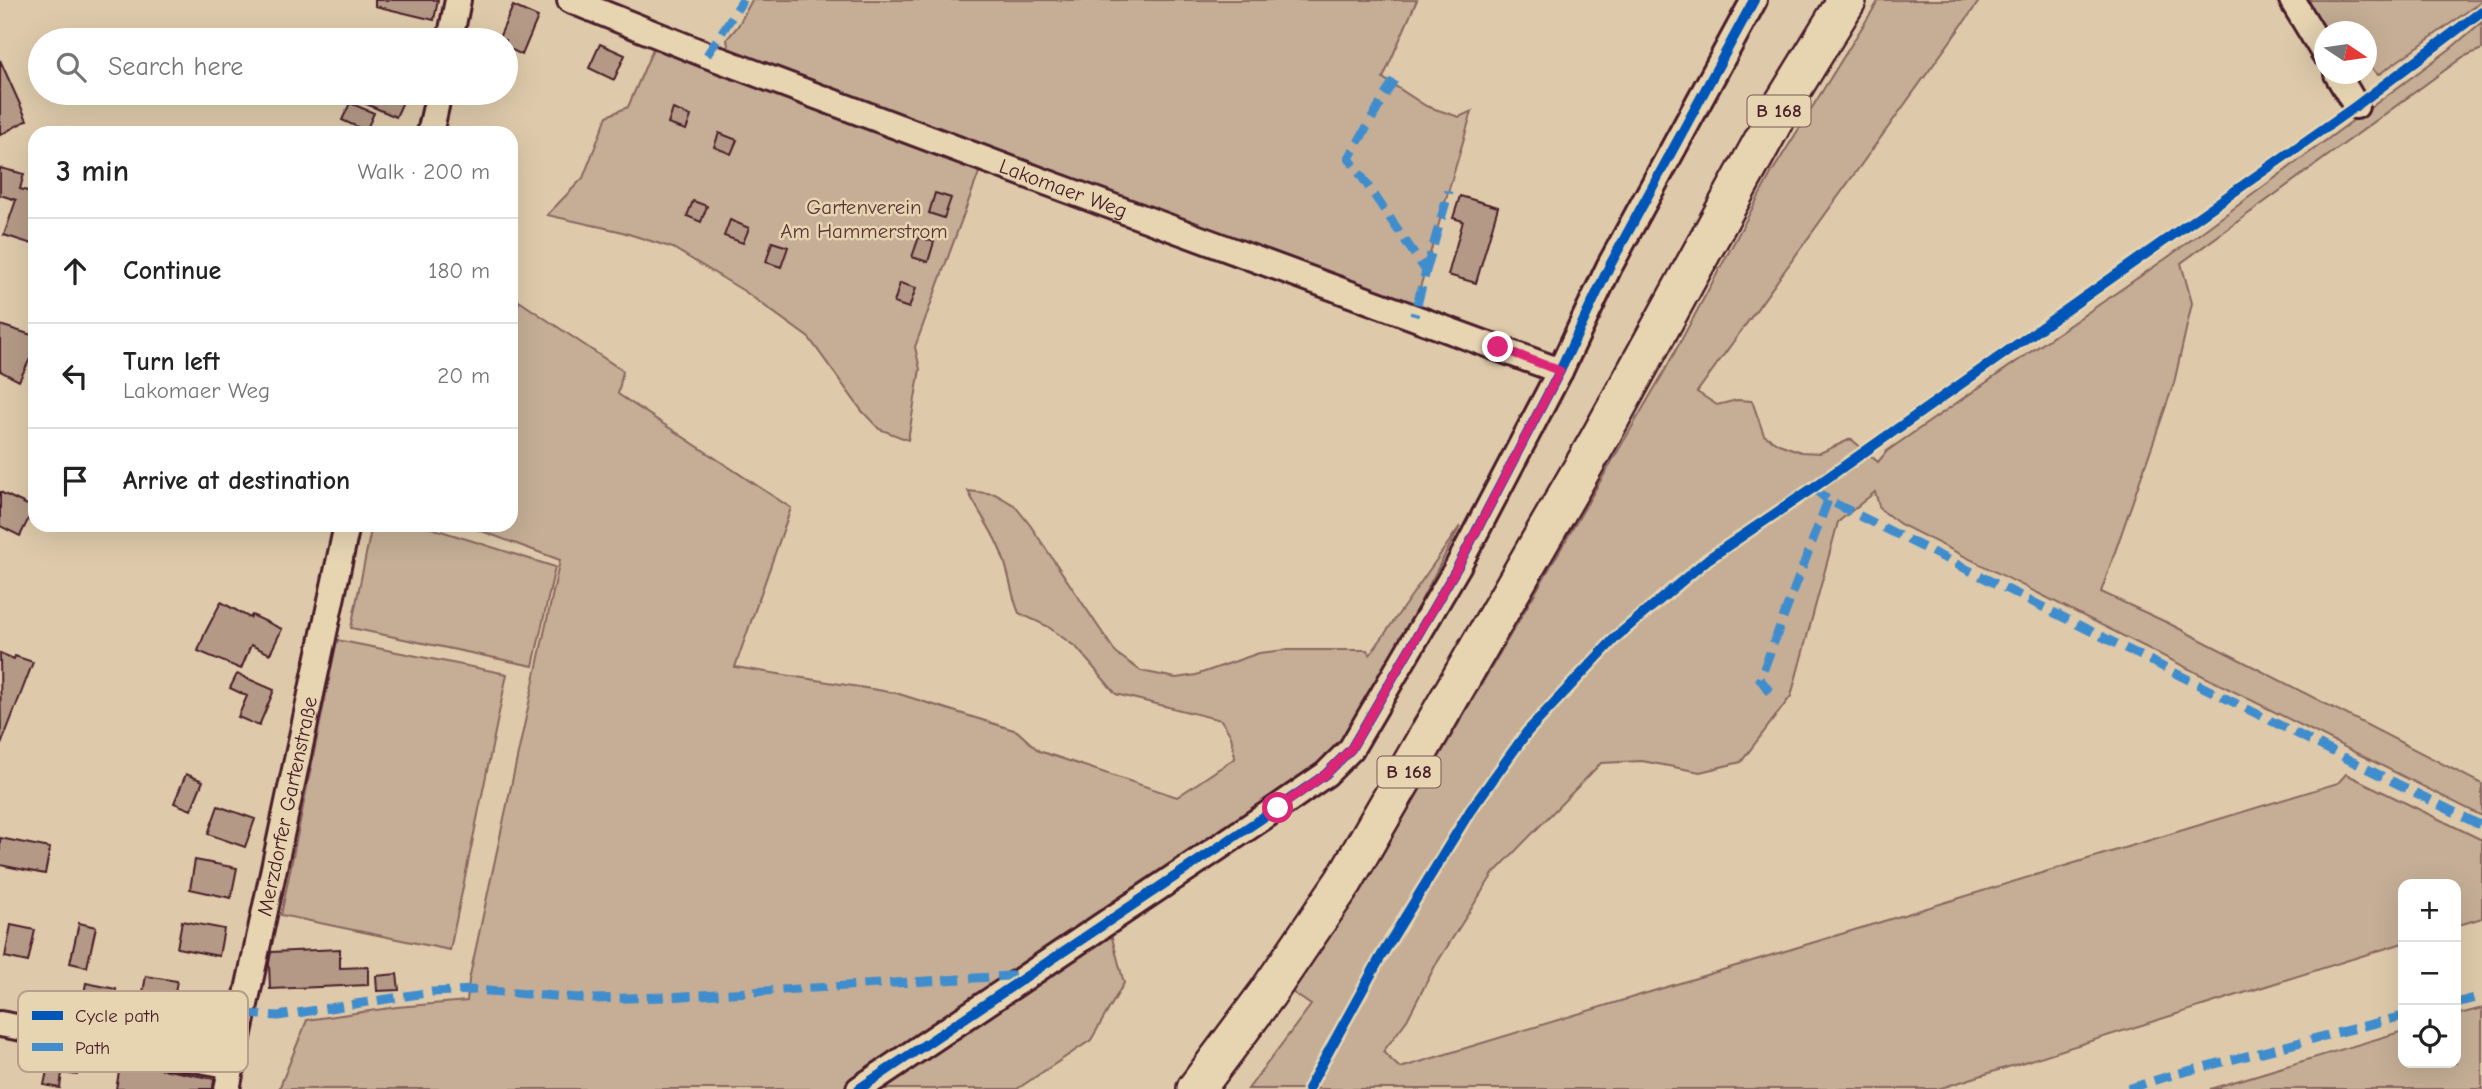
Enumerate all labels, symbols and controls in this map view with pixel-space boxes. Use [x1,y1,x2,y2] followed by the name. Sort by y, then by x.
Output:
[2314,21,2377,84] north arrow
[28,28,518,105] search box
[52,48,90,86] icon: search
[108,52,243,82] text: Search here
[1748,96,1810,127] road number: B 168
[56,154,129,189] text: 3 min
[996,154,1130,223] street label: Lakomaer Weg
[357,158,490,185] text: Walk · 200 m
[780,195,948,243] park label: Gartenverein Am Hammerstrom
[56,252,94,290] icon: ahead
[123,256,221,286] text: Continue
[428,257,490,284] text: 180 m
[1482,331,1513,362] route end
[123,347,220,377] text: Turn left
[56,357,94,395] icon: left
[437,362,490,389] text: 20 m
[123,377,270,404] text: Lakomaer Weg
[56,462,94,500] icon: arrive
[123,466,350,496] text: Arrive at destination
[252,694,322,918] street label: Merzdorfer Gartenstraße
[1378,757,1440,788] road number: B 168
[1262,792,1293,823] route start
[2398,879,2461,1068] map controls
[2398,879,2461,942] button: +
[2398,942,2461,1005] button: −
[18,991,248,1072] legend
[75,1005,160,1027] text: Cycle path
[2398,1005,2461,1068] button: locate
[75,1037,110,1059] text: Path

